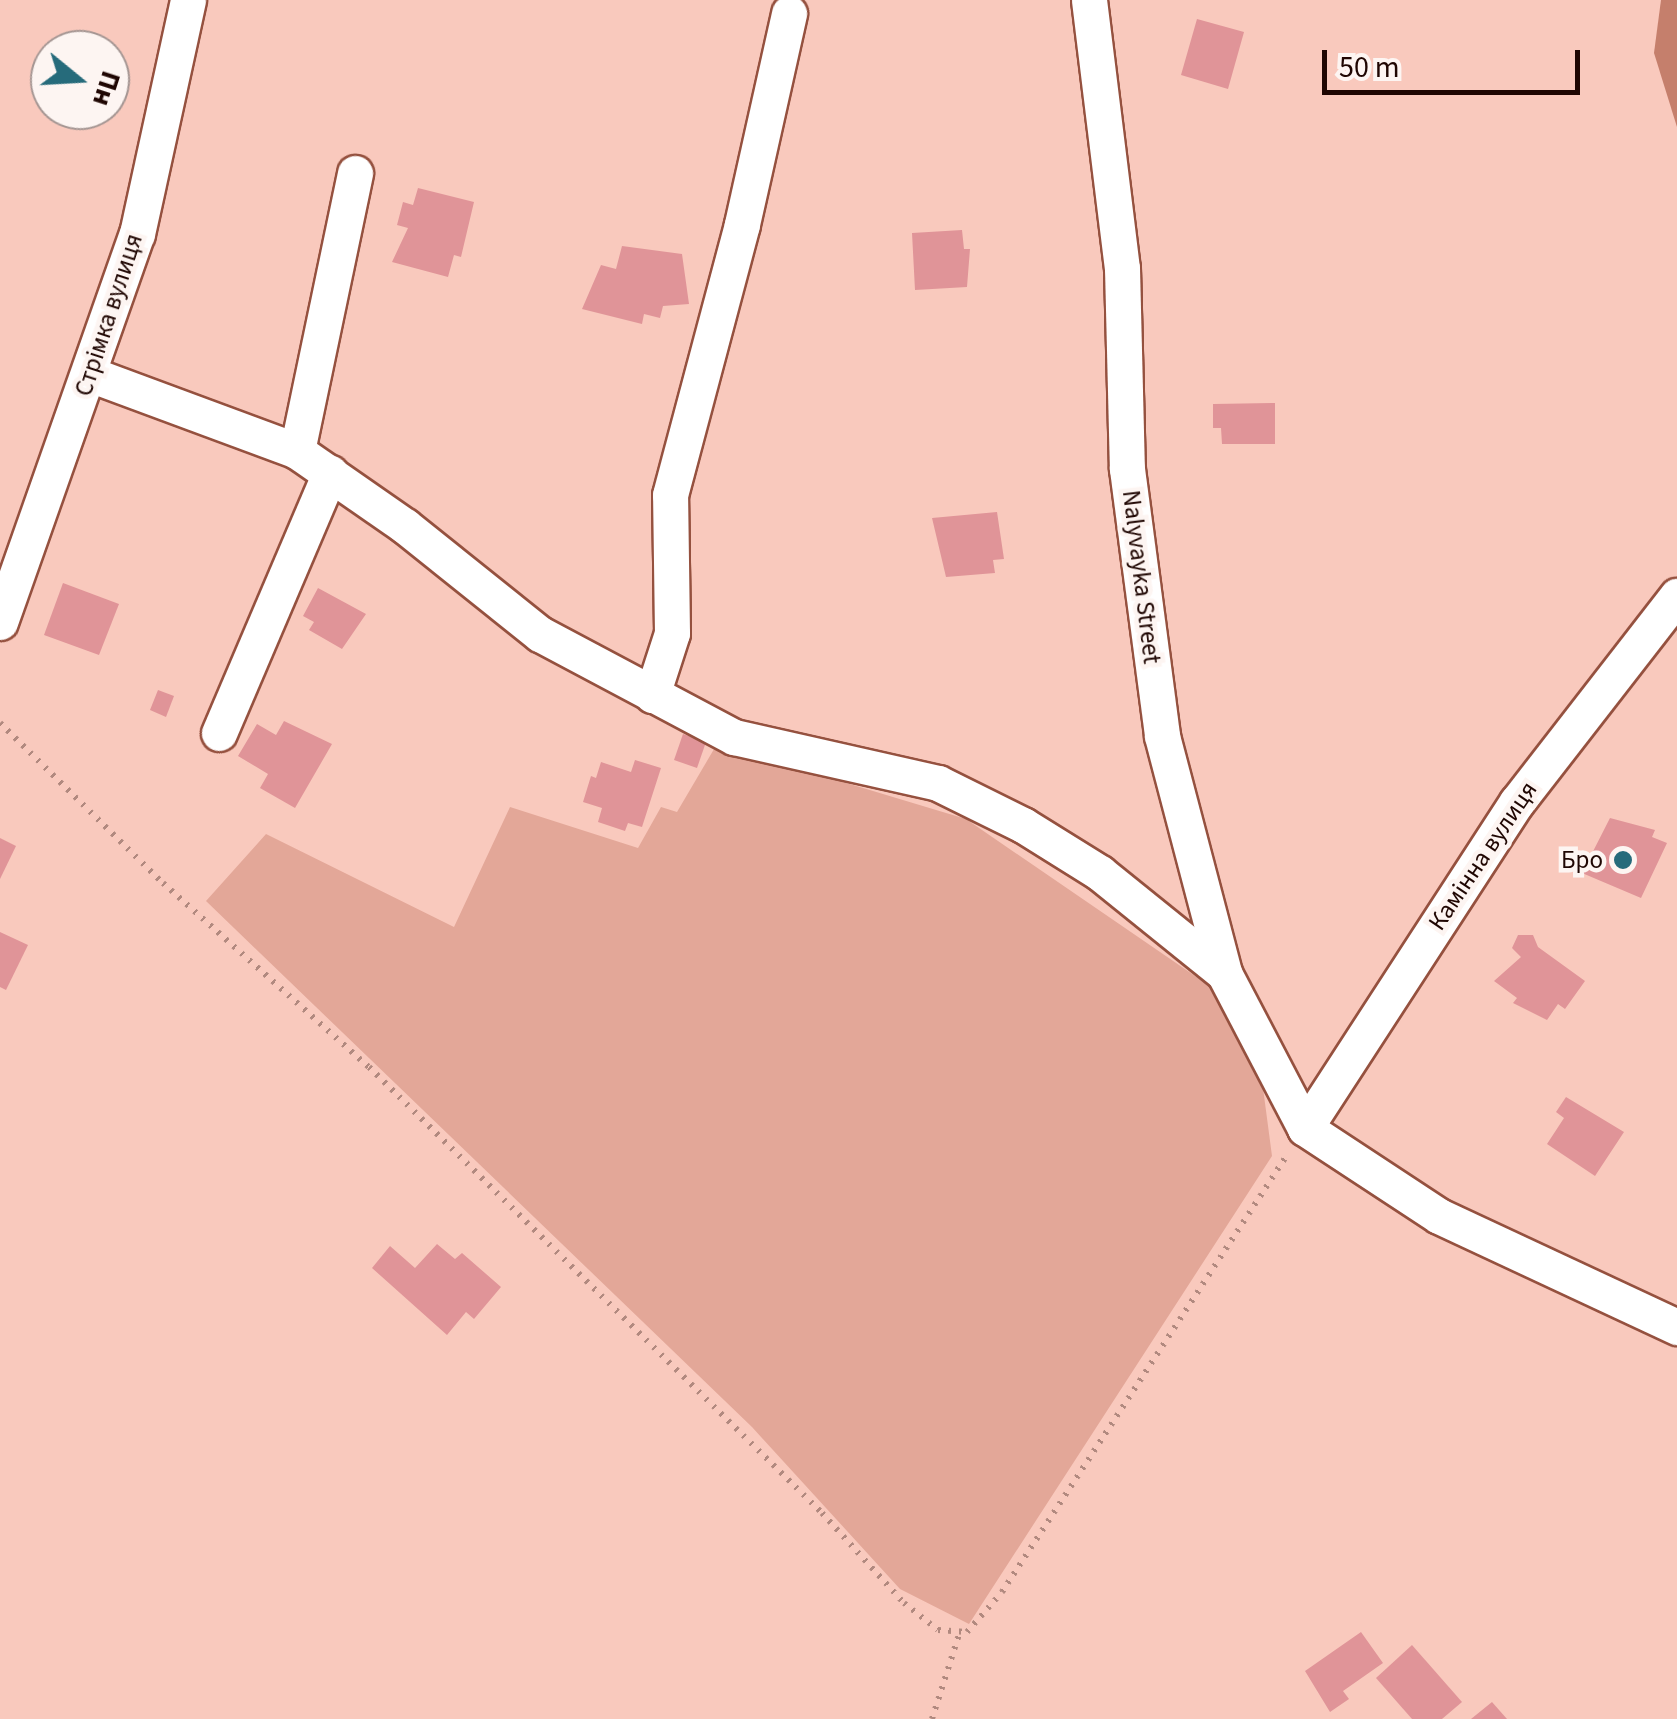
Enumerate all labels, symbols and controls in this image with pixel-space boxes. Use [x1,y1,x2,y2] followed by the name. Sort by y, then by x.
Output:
[30,30,130,130] north arrow
[1327,30,1584,92] scale bar
[1339,46,1400,89] text: 50 m
[82,66,131,111] text: Пн
[69,230,149,400] street label: Стрімка вулиця
[1115,489,1167,665] street label: Nalyvayka Street
[1422,776,1544,936] street label: Камінна вулиця
[1561,845,1603,875] place label: Бро
[1612,849,1634,871] marker: Бро

